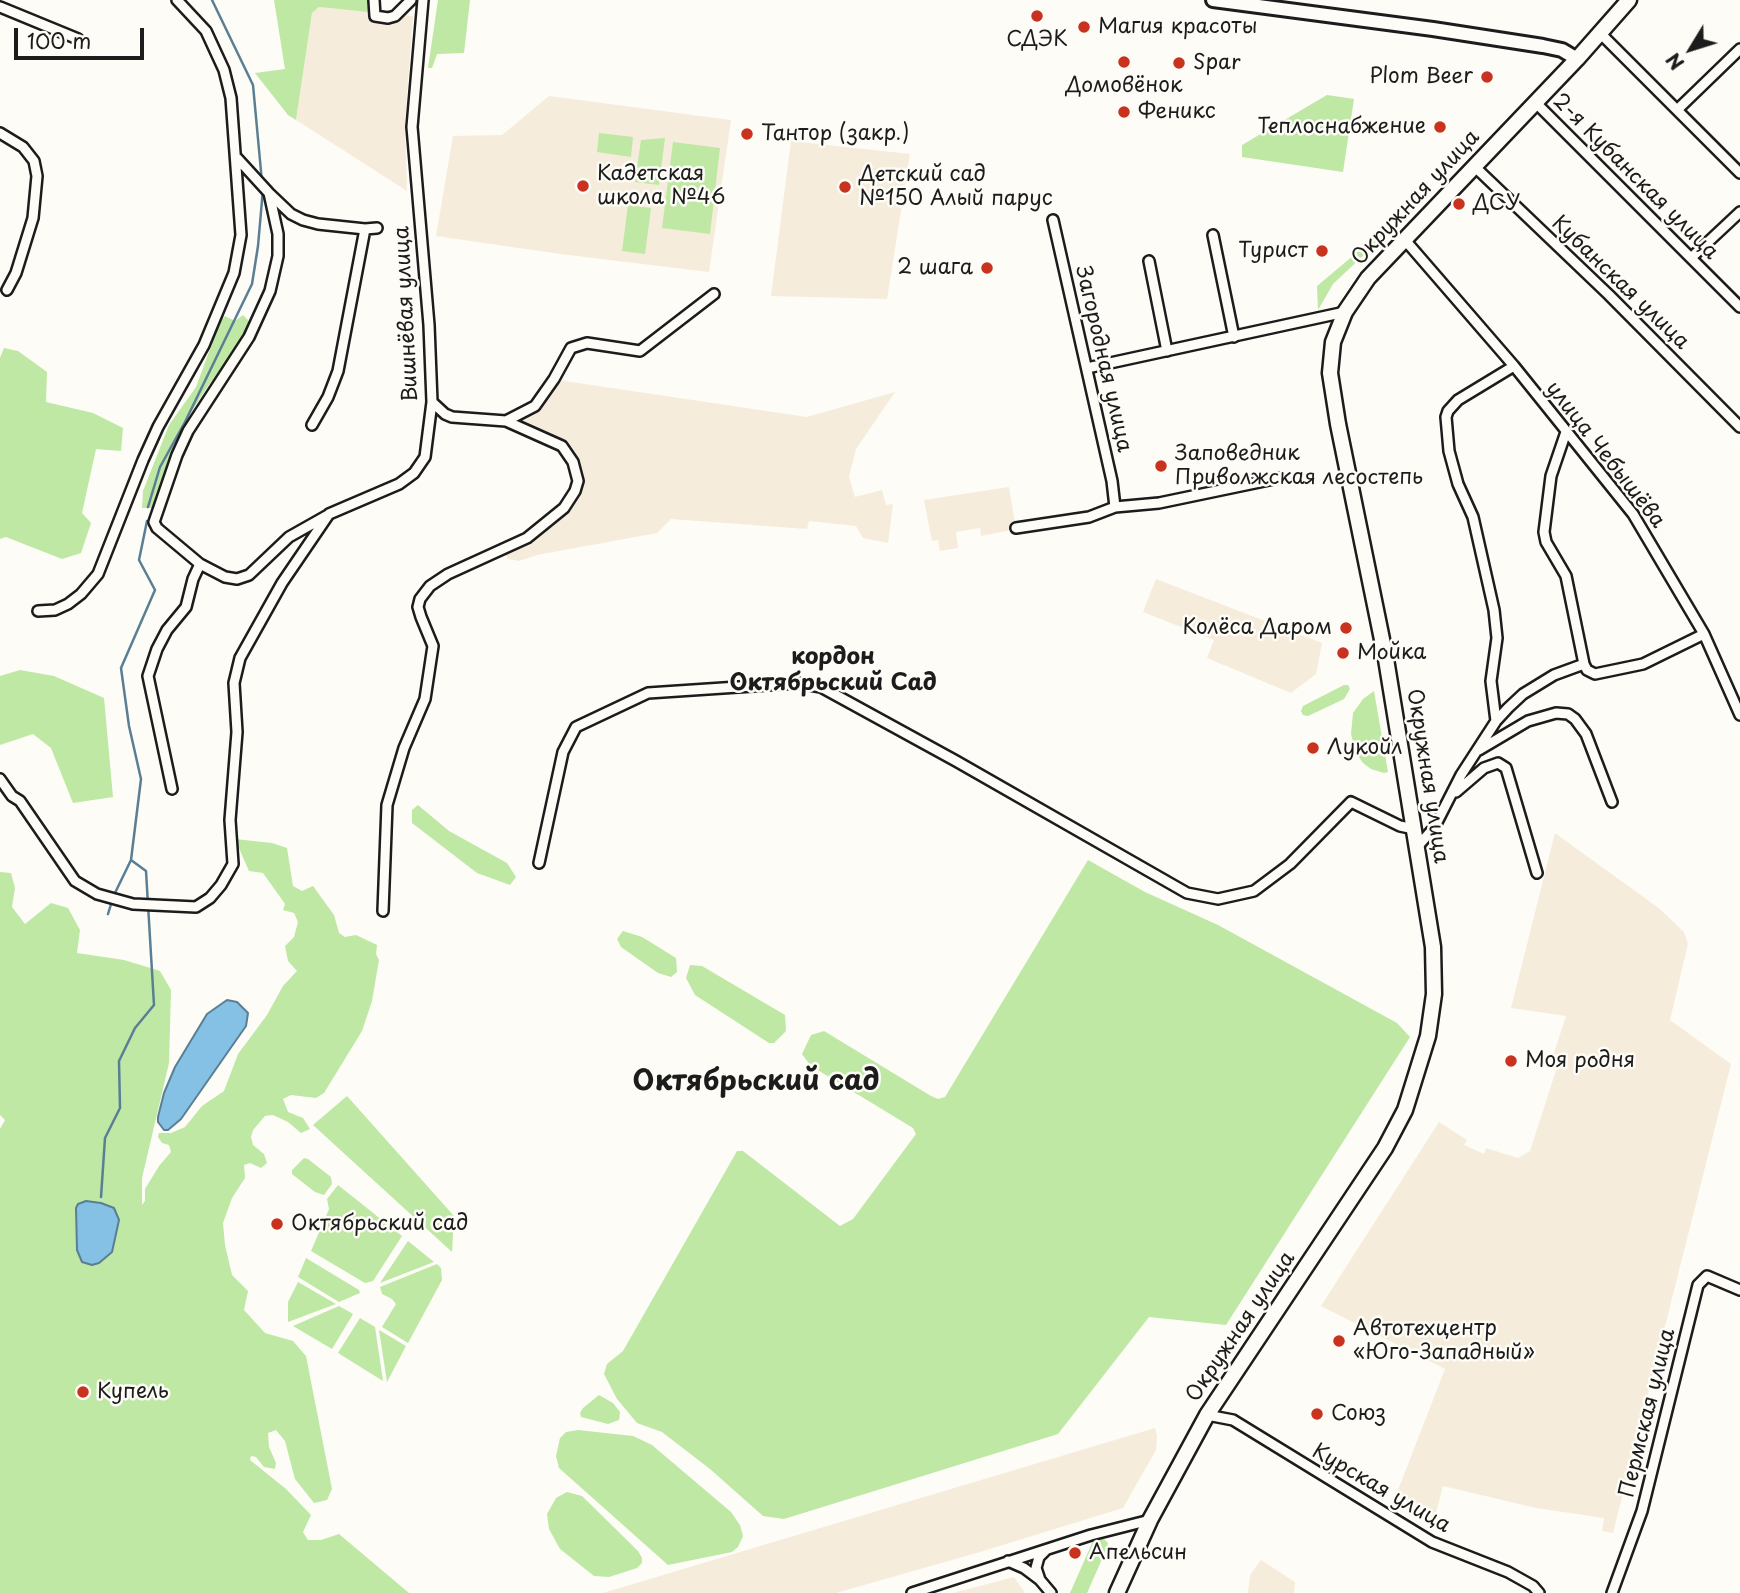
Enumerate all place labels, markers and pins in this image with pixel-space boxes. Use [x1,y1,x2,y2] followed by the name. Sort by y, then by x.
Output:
[1029,8,1045,24] marker: СДЭК
[1098,14,1258,40] place label: Магия красоты
[1076,19,1092,35] marker: Магия красоты
[1006,27,1068,53] place label: СДЭК
[1193,50,1240,76] place label: Spar
[1116,54,1132,70] marker: Домовёнок
[1171,55,1187,71] marker: Spar
[1369,64,1473,90] place label: Plom Beer
[1479,69,1495,85] marker: Plom Beer
[1066,73,1182,99] place label: Домовёнок
[1138,99,1216,125] place label: Феникс
[1116,104,1132,120] marker: Феникс
[1258,114,1426,140] place label: Теплоснабжение
[1432,119,1448,135] marker: Теплоснабжение
[761,121,910,147] place label: Тантор (закр.)
[739,126,755,142] marker: Тантор (закр.)
[597,161,725,211] place label: Кадетская школа №46
[859,162,1053,212] place label: Детский сад №150 Алый парус
[575,178,591,194] marker: Кадетская школа №46
[837,179,853,195] marker: Детский сад №150 Алый парус
[1473,191,1520,217] place label: ДСУ
[1451,196,1467,212] marker: ДСУ
[1238,238,1308,264] place label: Турист
[1314,243,1330,259] marker: Турист
[897,255,973,281] place label: 2 шага
[979,260,995,276] marker: 2 шага
[1175,441,1423,491] place label: Заповедник Приволжская лесостепь
[1153,458,1169,474] marker: Заповедник Приволжская лесостепь
[1182,615,1332,641] place label: Колёса Даром
[1338,620,1354,636] marker: Колёса Даром
[1357,640,1426,666] place label: Мойка
[1335,645,1351,661] marker: Мойка
[1327,735,1403,761] place label: Лукойл
[1305,740,1321,756] marker: Лукойл
[1525,1048,1635,1074] place label: Моя родня
[1503,1053,1519,1069] marker: Моя родня
[291,1211,468,1237] place label: Октябрьский сад
[269,1216,285,1232] marker: Октябрьский сад
[1353,1316,1535,1366] place label: Автотехцентр «Юго-Западный»
[1331,1333,1347,1349] marker: Автотехцентр «Юго-Западный»
[97,1379,169,1405] place label: Купель
[75,1384,91,1400] marker: Купель
[1331,1401,1386,1427] place label: Союз
[1309,1406,1325,1422] marker: Союз
[1089,1540,1187,1566] place label: Апельсин
[1067,1545,1083,1561] marker: Апельсин

